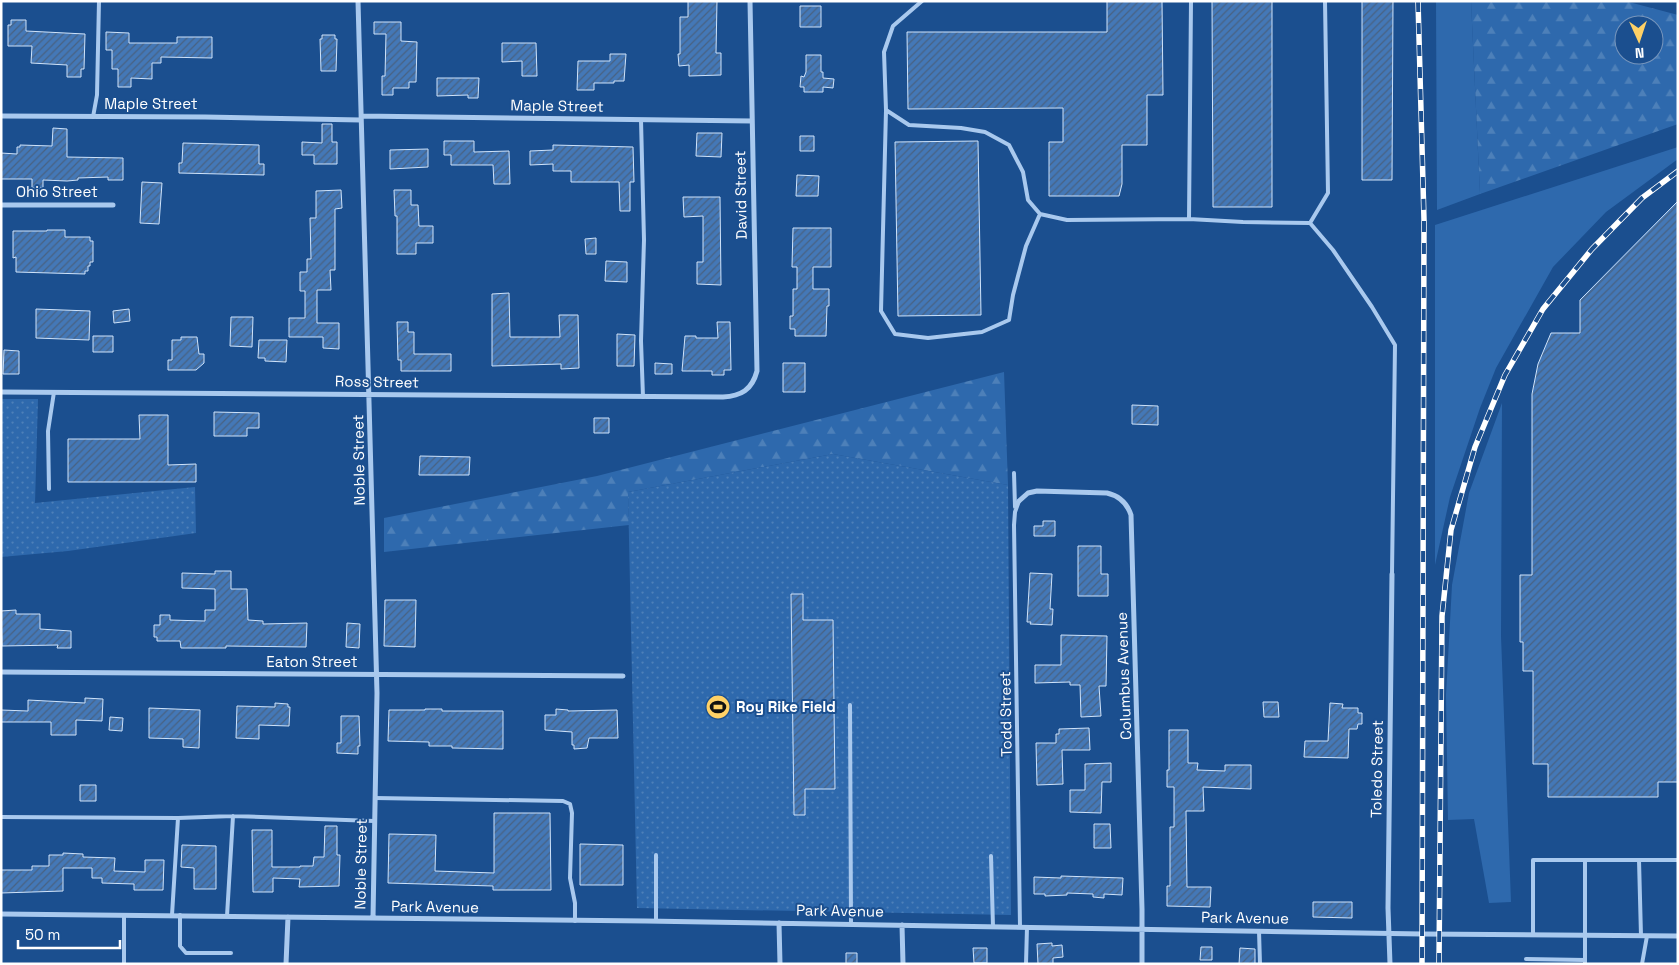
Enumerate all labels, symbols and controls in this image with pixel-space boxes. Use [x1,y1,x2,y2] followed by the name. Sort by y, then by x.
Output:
[1614,15,1664,65] north arrow
[1635,44,1645,62] text: N
[104,94,198,113] street label: Maple Street
[510,95,604,116] street label: Maple Street
[730,150,751,240] street label: David Street
[16,182,98,201] street label: Ohio Street
[335,371,419,392] street label: Ross Street
[348,414,369,506] street label: Noble Street
[1112,612,1135,740] street label: Columbus Avenue
[266,652,358,671] street label: Eaton Street
[995,671,1016,757] street label: Todd Street
[705,694,731,720] sports icon: Roy Rike Field
[736,697,836,716] place label: Roy Rike Field
[1366,720,1387,818] street label: Toledo Street
[350,818,371,910] street label: Noble Street
[391,896,479,917] street label: Park Avenue
[796,900,884,921] street label: Park Avenue
[1201,907,1289,928] street label: Park Avenue
[18,918,120,950] scale bar
[25,925,60,944] text: 50 m

